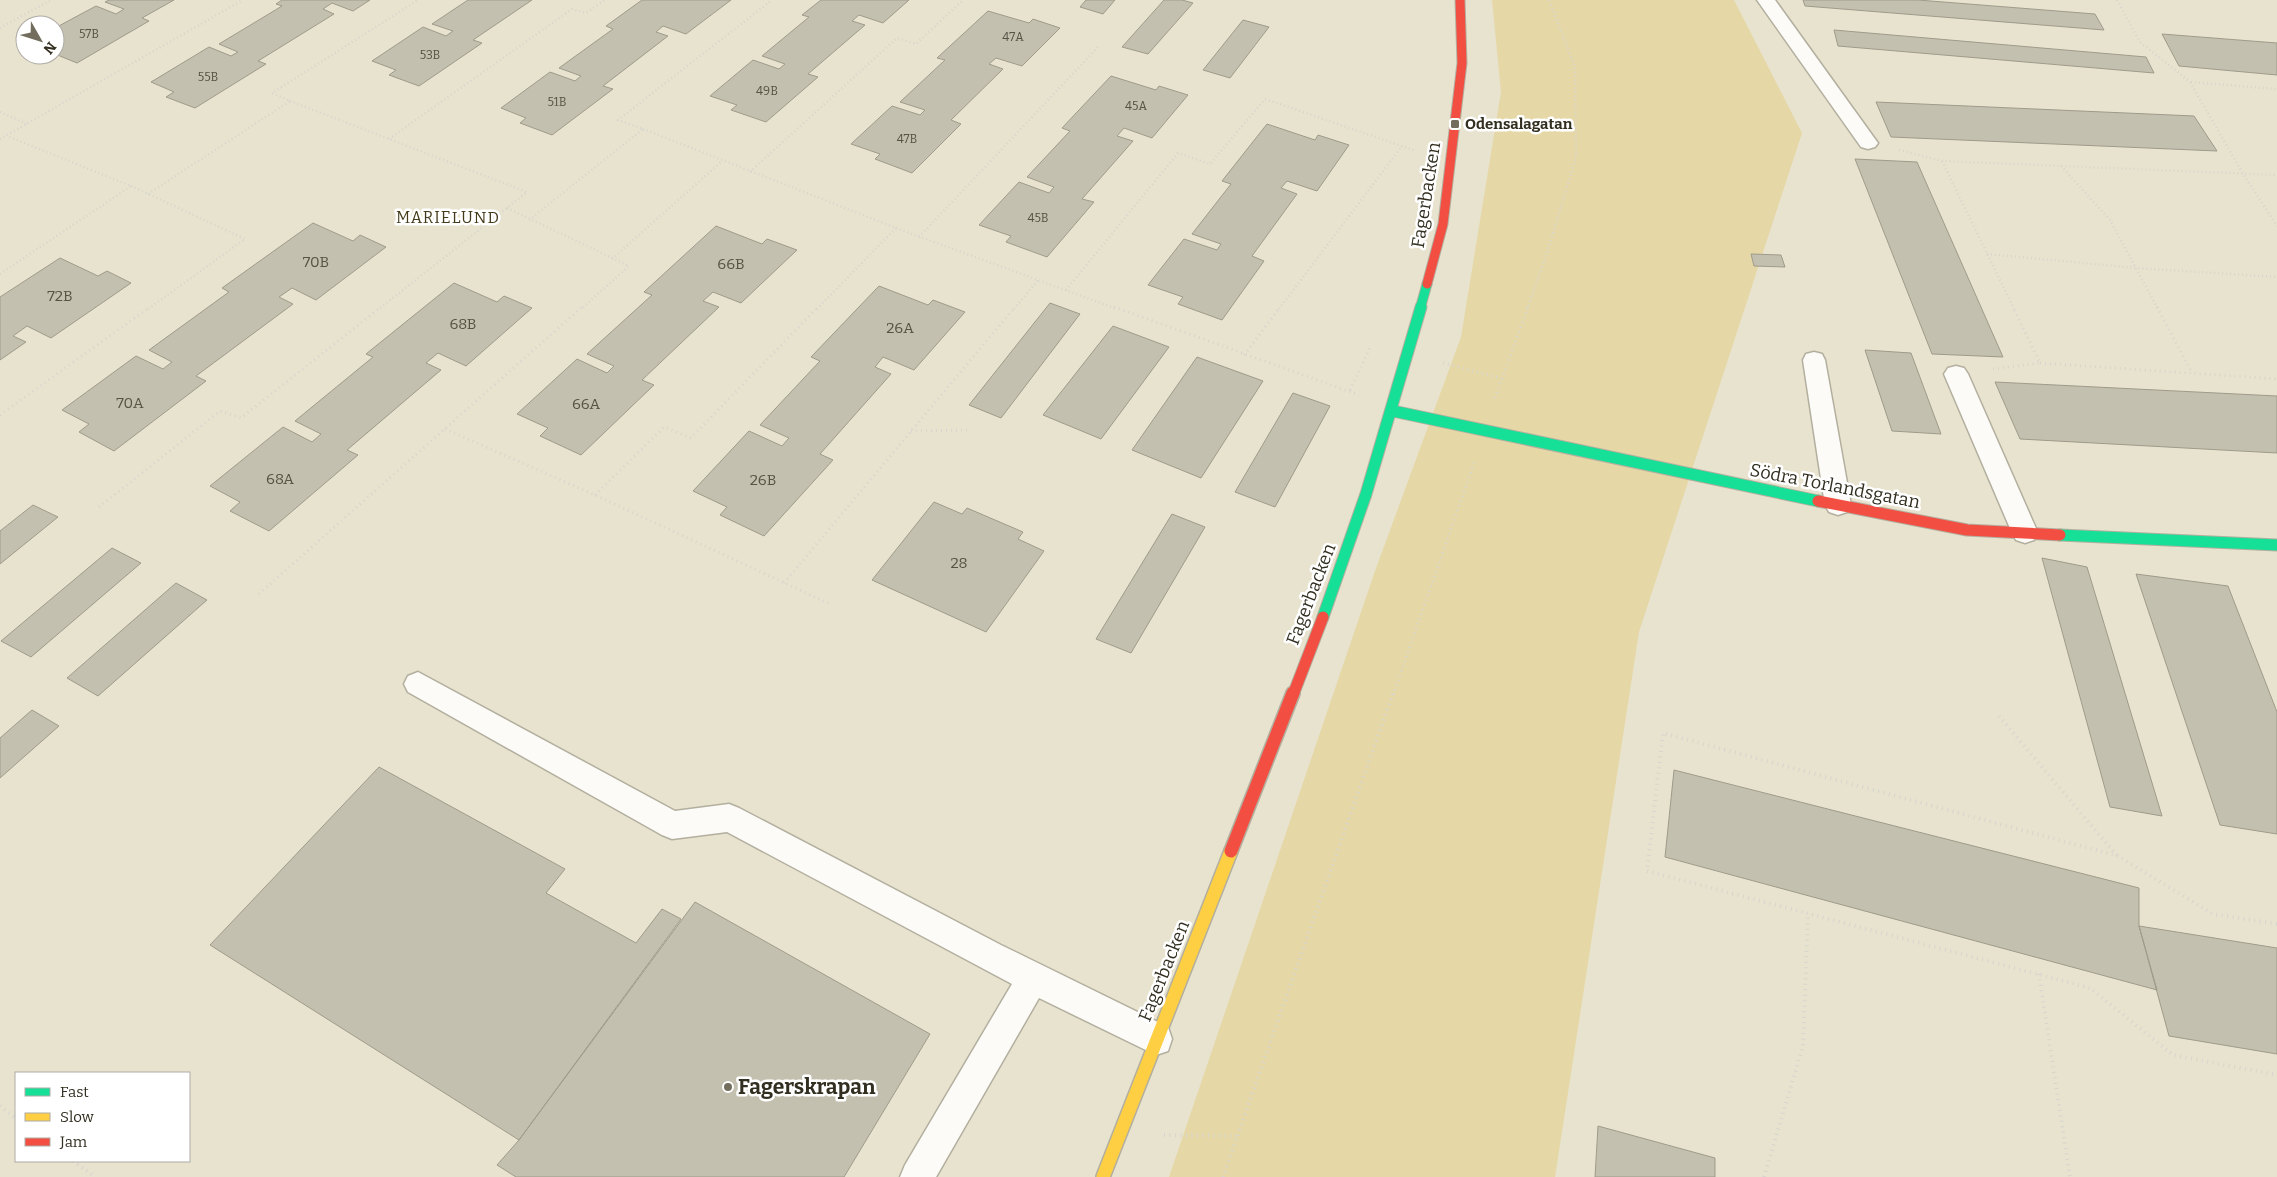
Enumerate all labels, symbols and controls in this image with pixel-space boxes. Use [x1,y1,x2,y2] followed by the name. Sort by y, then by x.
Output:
[15,15,65,65] north arrow
[79,27,99,41] house number: 57B
[1002,30,1024,44] house number: 47A
[40,38,60,58] text: N
[420,48,440,62] house number: 53B
[198,70,218,84] house number: 55B
[756,84,778,98] house number: 49B
[548,95,566,109] house number: 51B
[1125,99,1147,113] house number: 45A
[1465,115,1573,133] place label: Odensalagatan
[1449,118,1461,130] marker: Odensalagatan
[897,132,917,146] house number: 47B
[1407,140,1445,249] street label: Fagerbacken
[396,208,500,227] district label: MARIELUND
[1027,211,1049,225] house number: 45B
[303,253,329,271] house number: 70B
[717,255,745,273] house number: 66B
[47,287,73,305] house number: 72B
[449,315,477,333] house number: 68B
[886,319,914,337] house number: 26A
[116,394,144,412] house number: 70A
[572,395,600,413] house number: 66A
[1748,459,1922,513] street label: Södra Torlandsgatan
[266,470,294,488] house number: 68A
[750,471,776,489] house number: 26B
[1282,540,1341,648] street label: Fagerbacken
[950,554,968,572] house number: 28
[1134,917,1194,1025] street label: Fagerbacken
[15,1072,190,1162] legend
[738,1074,876,1100] place label: Fagerskrapan
[722,1081,734,1093] marker: Fagerskrapan
[60,1083,89,1101] text: Fast
[60,1108,95,1126] text: Slow
[59,1133,88,1151] text: Jam

